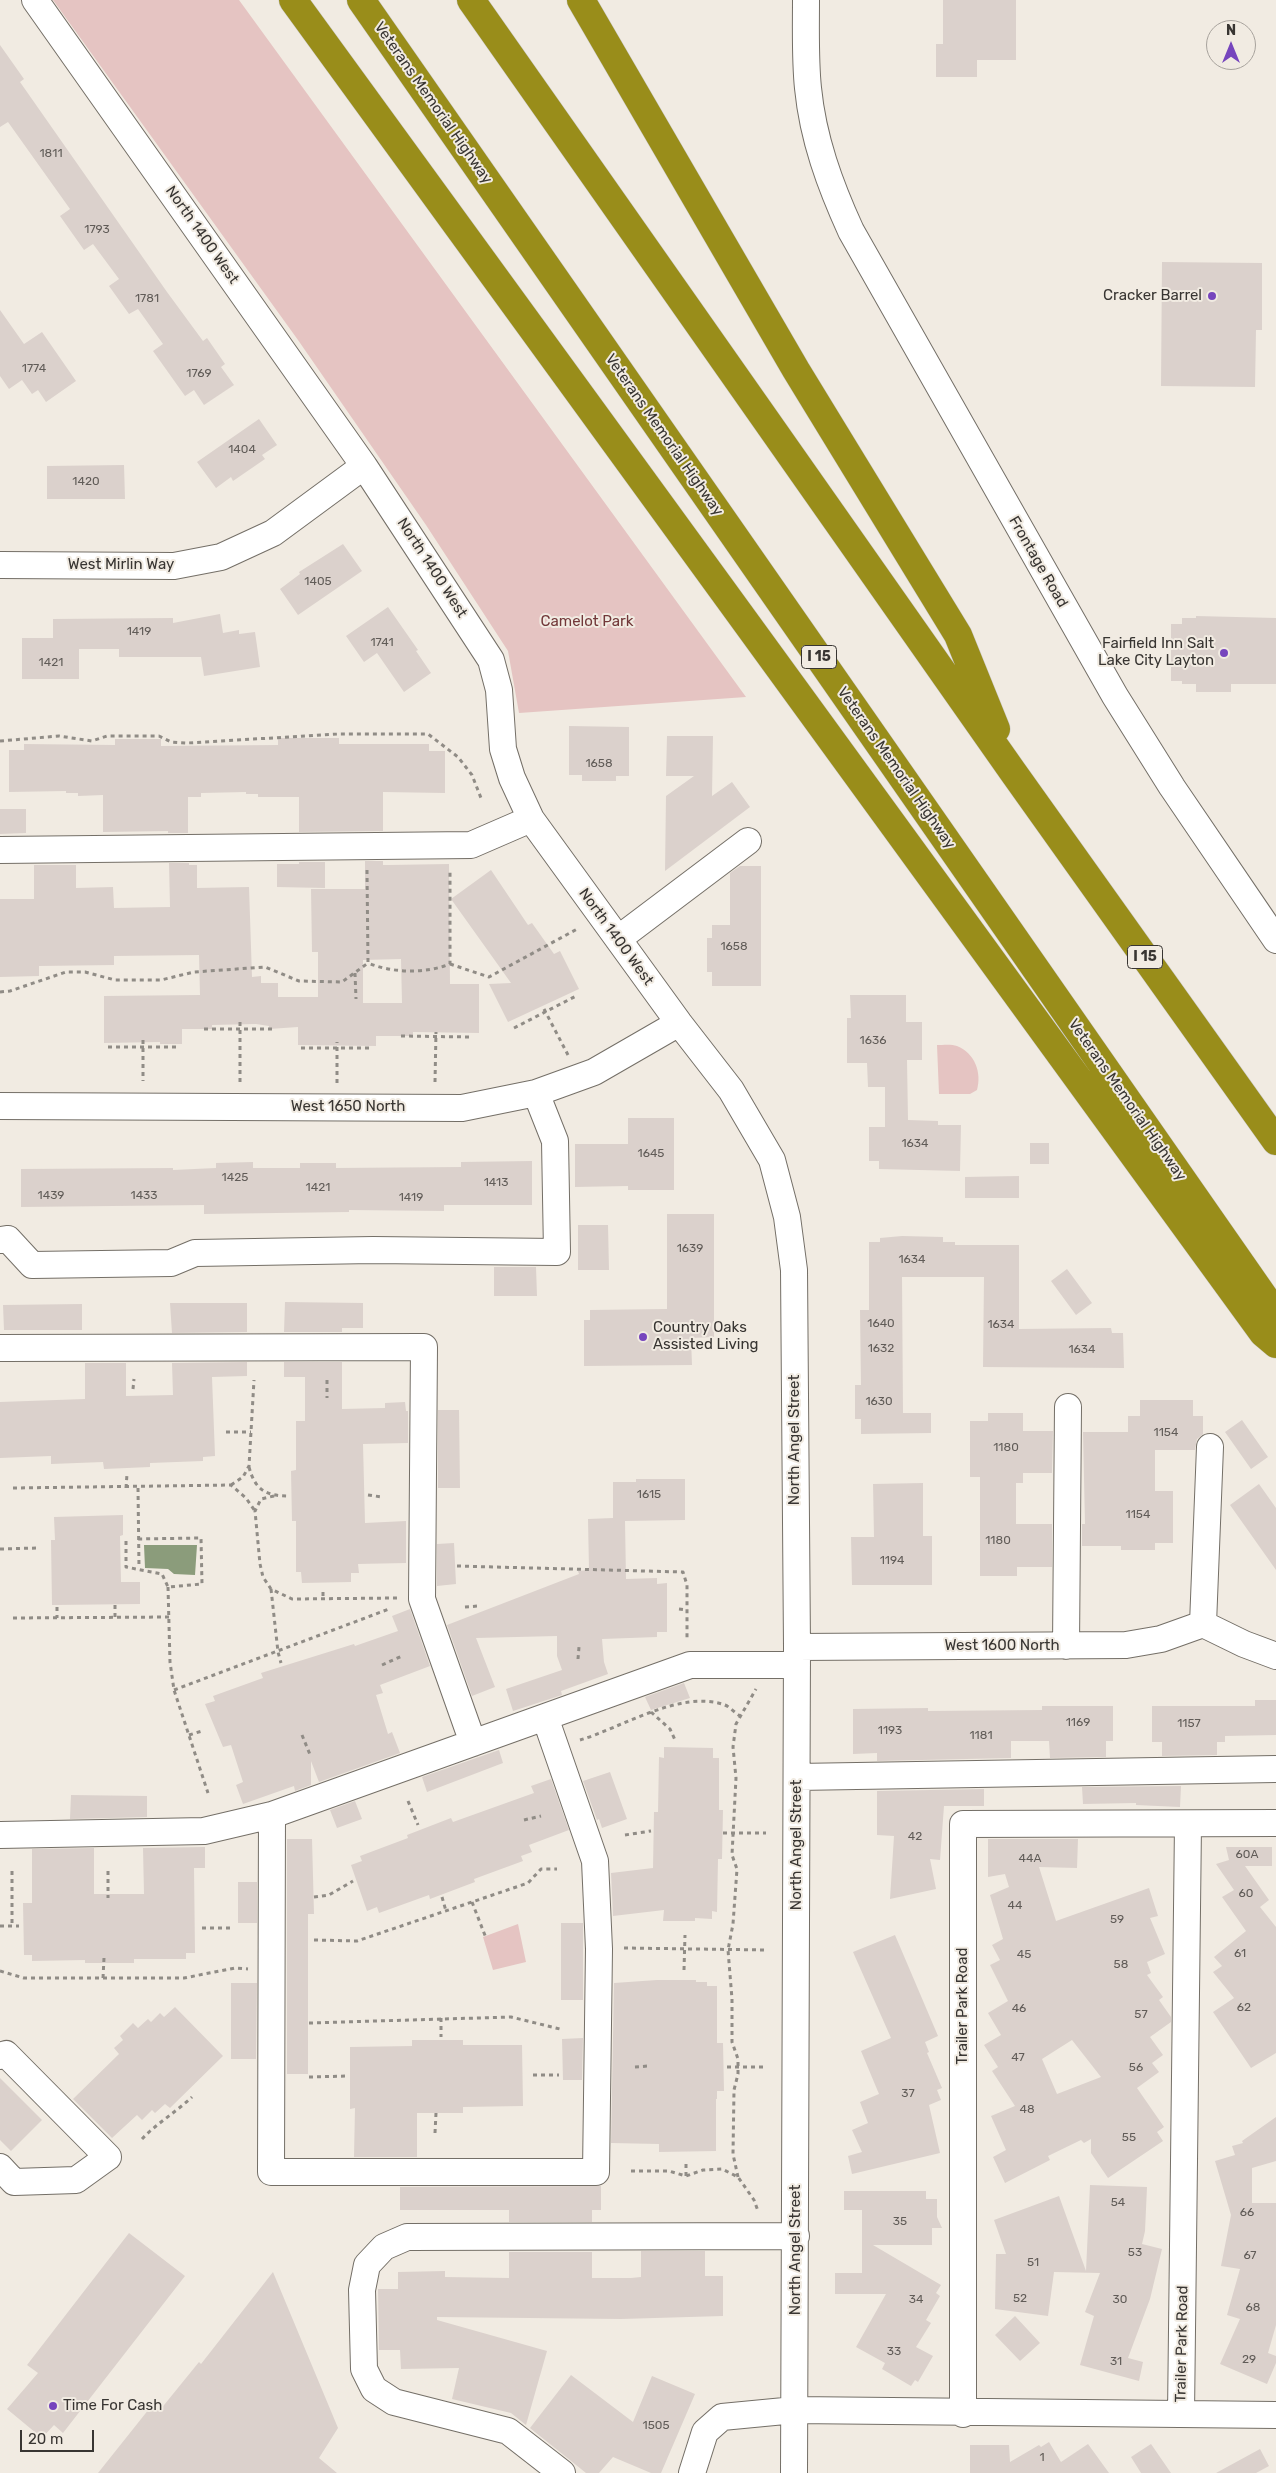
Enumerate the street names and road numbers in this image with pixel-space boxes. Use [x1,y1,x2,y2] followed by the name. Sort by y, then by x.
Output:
[370,19,496,187] street label: Veterans Memorial Highway
[162,183,242,287] street label: North 1400 West
[601,351,727,519] street label: Veterans Memorial Highway
[1005,513,1071,611] street label: Frontage Road
[393,515,471,621] street label: North 1400 West
[68,556,174,574] street label: West Mirlin Way
[802,646,836,669] road number: I 15
[833,684,959,852] street label: Veterans Memorial Highway
[575,885,657,989] street label: North 1400 West
[1128,946,1162,969] road number: I 15
[1064,1016,1190,1184] street label: Veterans Memorial Highway
[291,1098,405,1116] street label: West 1650 North
[786,1375,804,1505] street label: North Angel Street
[944,1637,1060,1655] street label: West 1600 North
[788,1780,806,1910] street label: North Angel Street
[954,1948,972,2064] street label: Trailer Park Road
[787,2185,805,2315] street label: North Angel Street
[1172,2285,1192,2403] street label: Trailer Park Road

